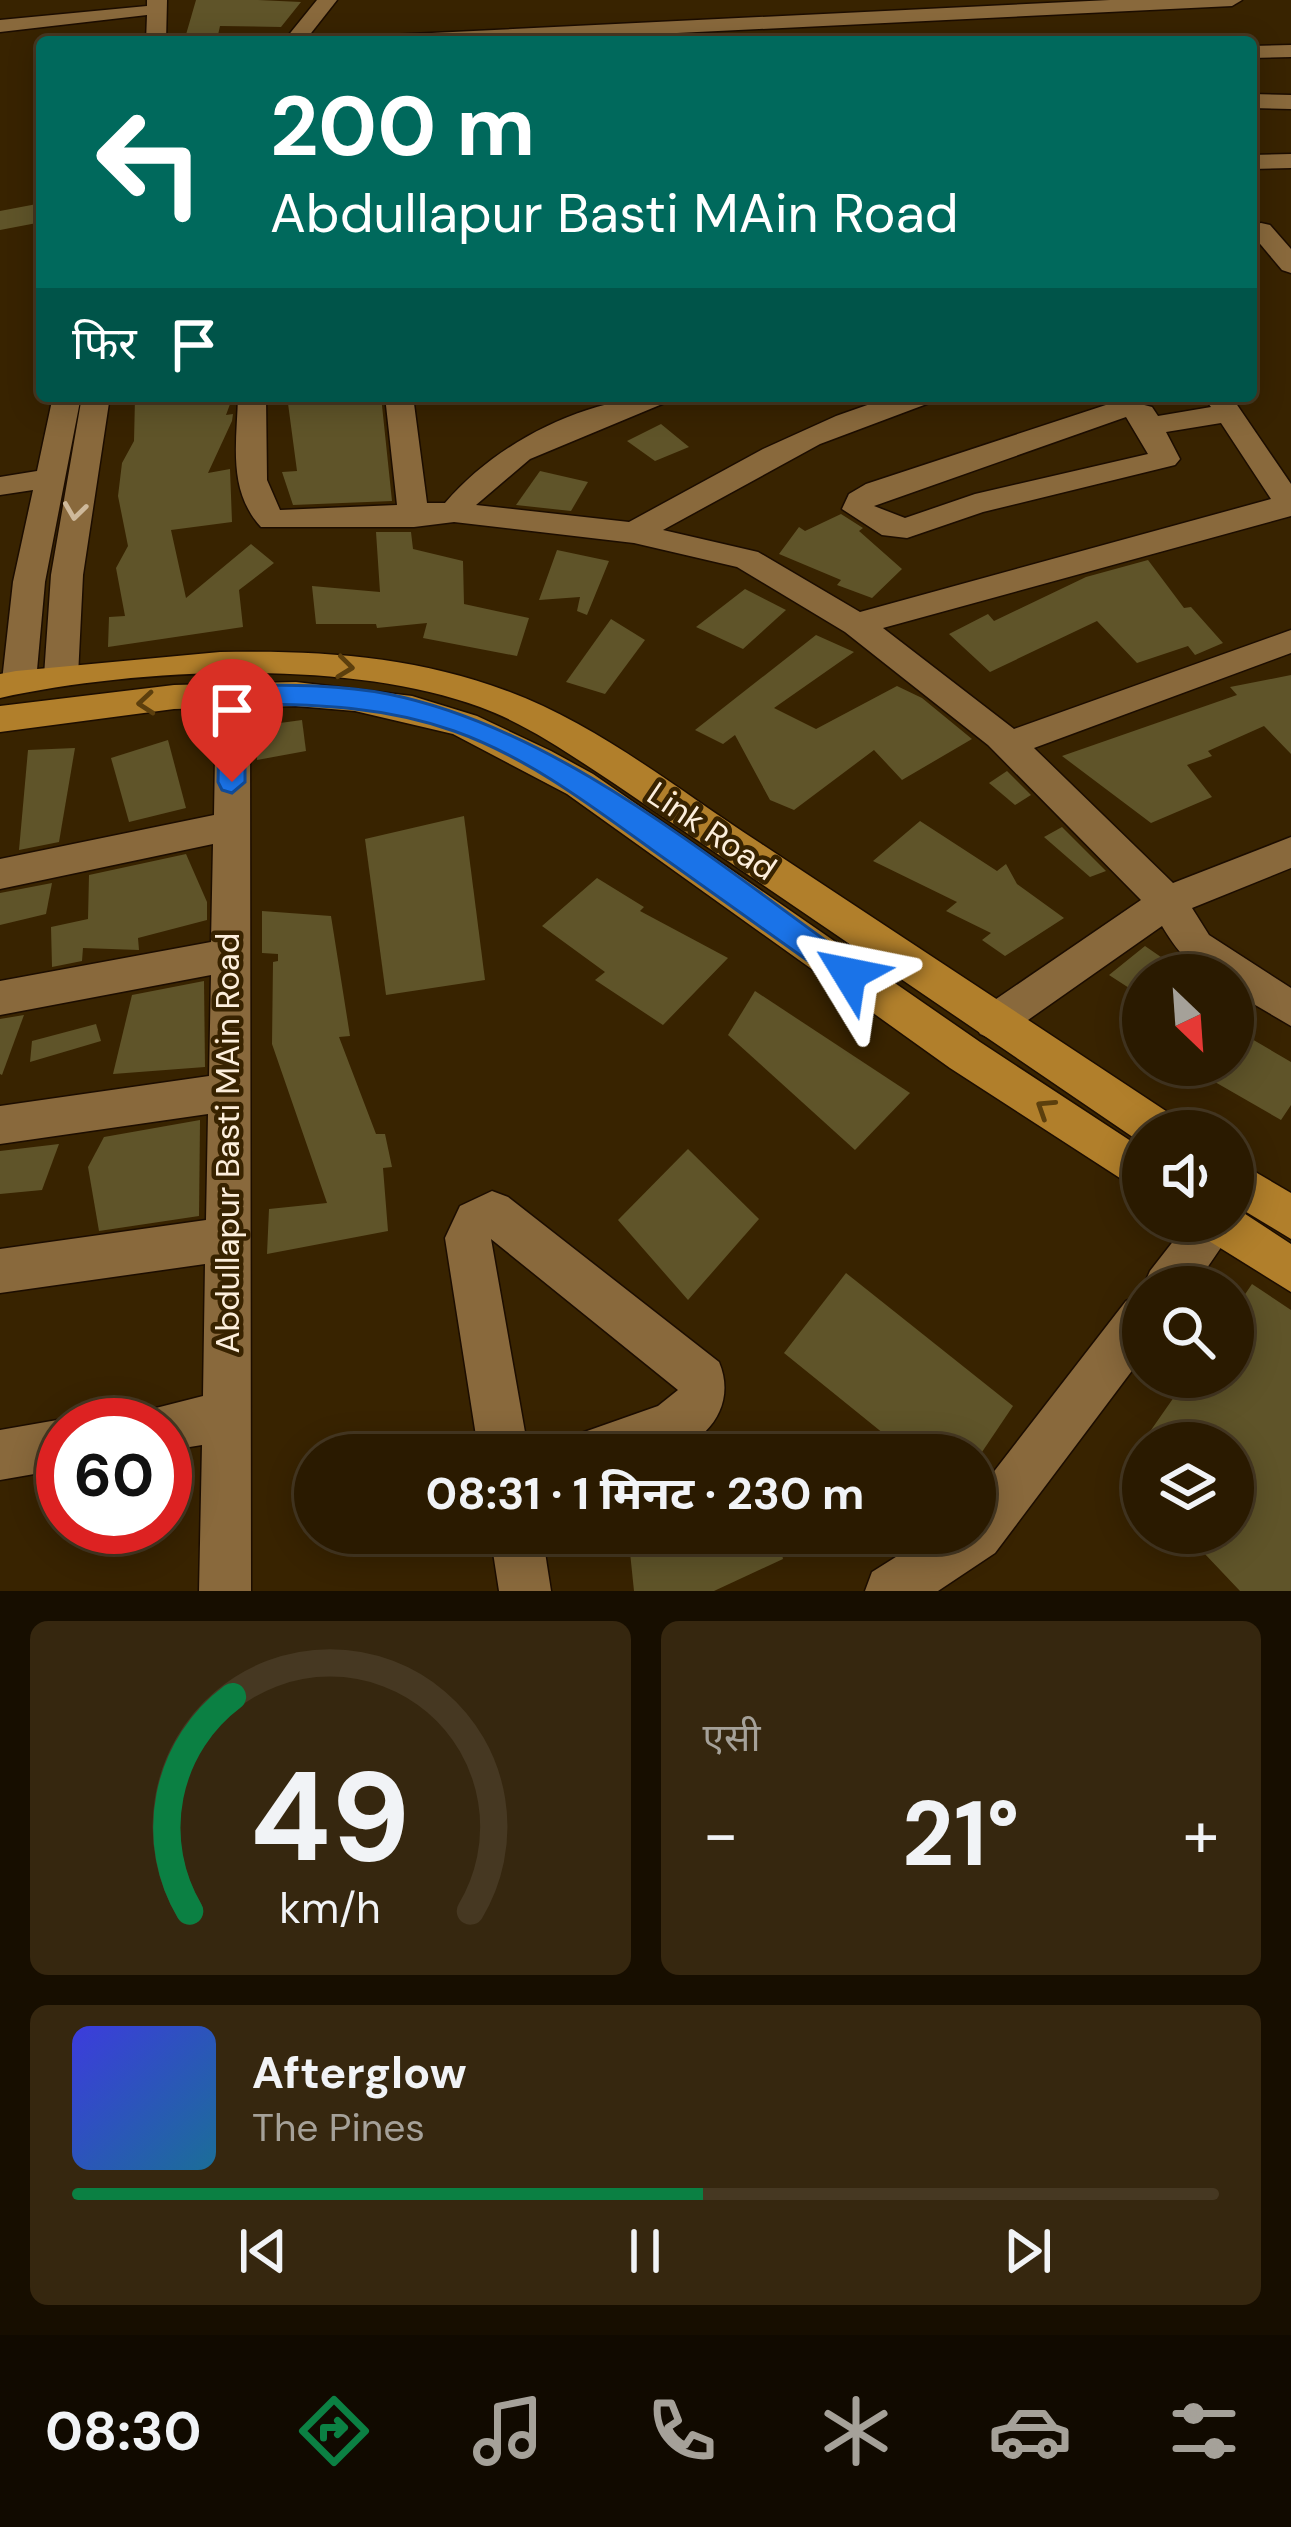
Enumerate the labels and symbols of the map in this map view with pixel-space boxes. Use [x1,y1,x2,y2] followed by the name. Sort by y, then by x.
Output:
[63,501,89,521] one-way arrow
[335,653,355,679] one-way arrow
[181,659,283,782] pin
[136,690,155,715] one-way arrow
[639,772,785,890] street label: Link Road
[786,911,912,1037] position arrow
[206,933,249,1353] street label: Abdullapur Basti MAin Road
[1122,954,1254,1086] north arrow
[1037,1101,1059,1123] one-way arrow
[36,1398,192,1554] speed limit sign: 60

